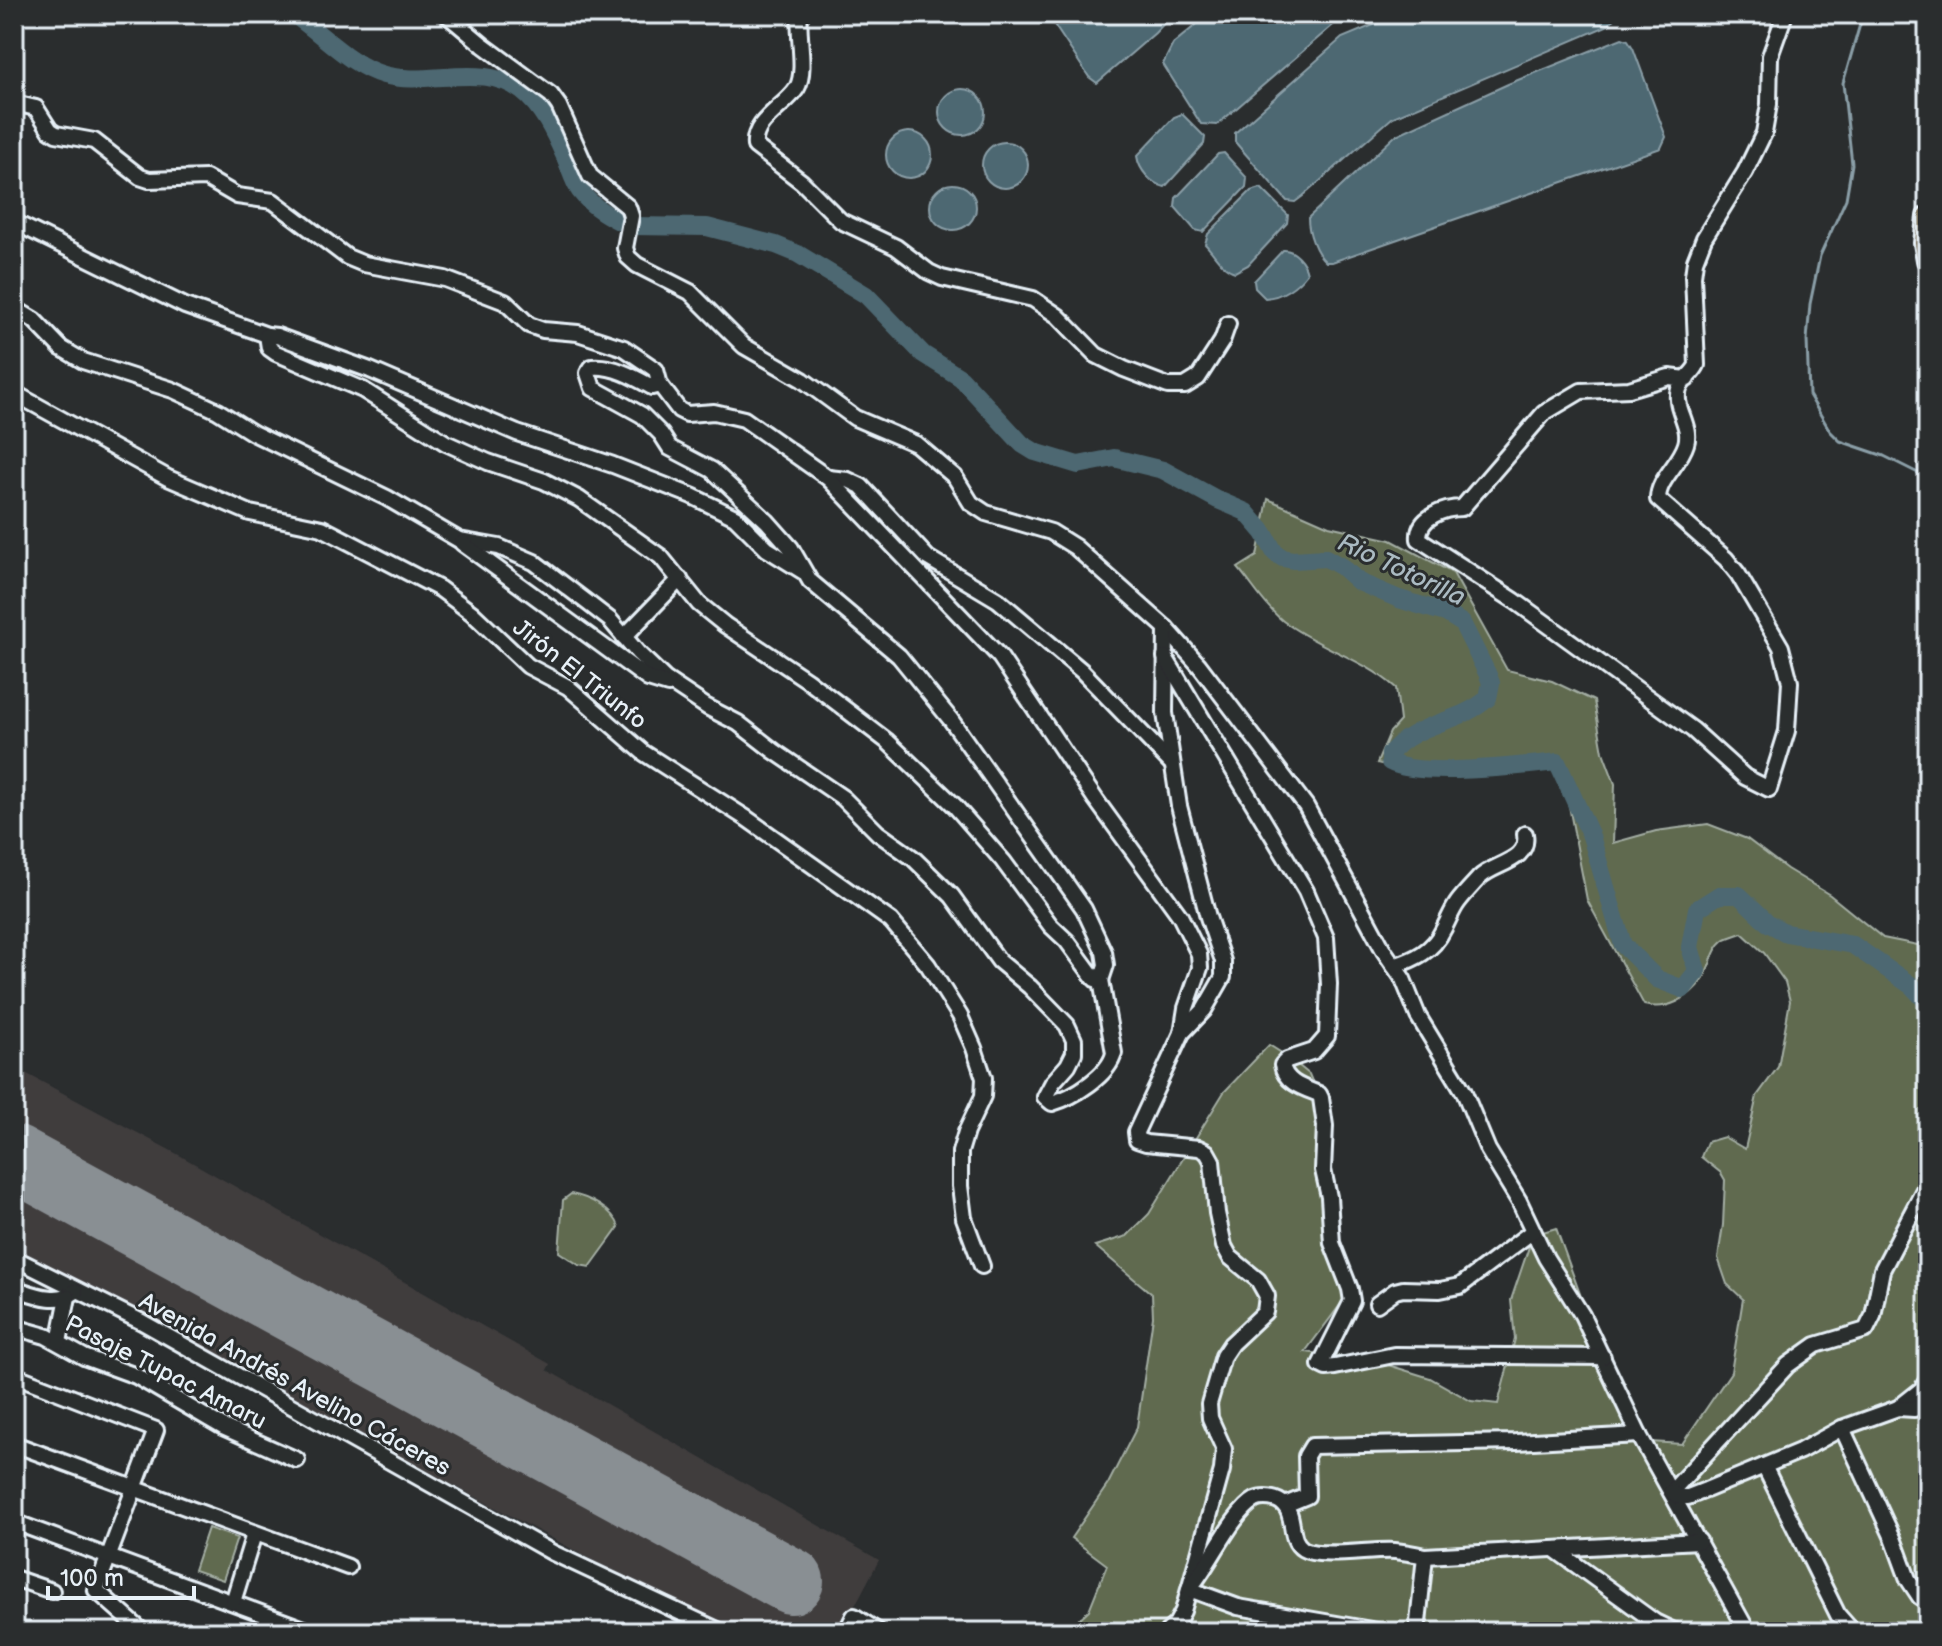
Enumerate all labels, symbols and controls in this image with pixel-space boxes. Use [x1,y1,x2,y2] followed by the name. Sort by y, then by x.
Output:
[1333,527,1470,613] water label: Rio Totorilla
[507,613,653,736] street label: Jirón El Triunfo
[134,1287,456,1482] street label: Avenida Andrés Avelino Cáceres
[60,1309,271,1436] street label: Pasaje Tupac Amaru
[48,1550,194,1600] scale bar
[60,1564,124,1593] text: 100 m

